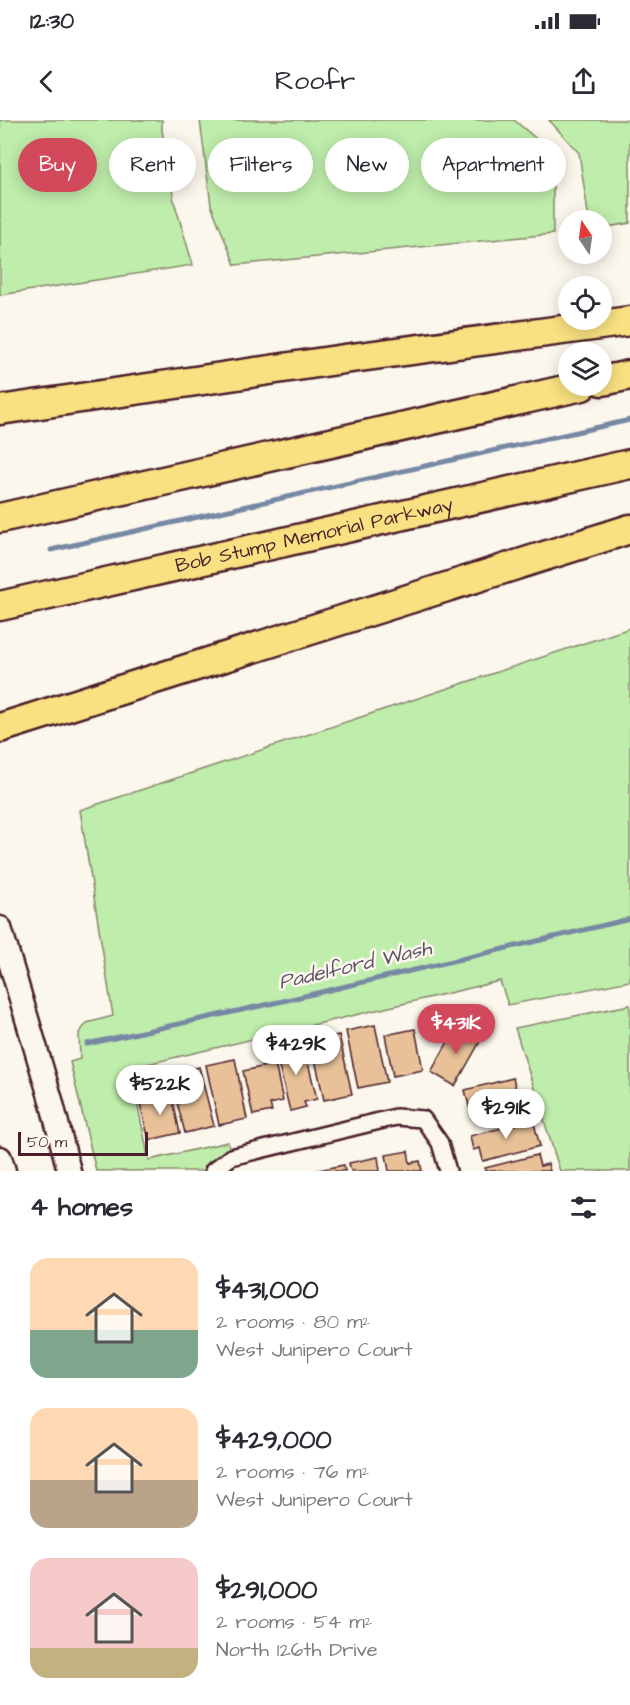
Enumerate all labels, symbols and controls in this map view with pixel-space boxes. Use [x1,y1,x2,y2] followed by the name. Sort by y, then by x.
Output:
[30,6,74,37] text: 12:30
[275,62,355,100] text: Roofr
[30,65,63,98] icon: back
[567,65,600,98] icon: share
[18,138,97,192] chip: Buy
[109,138,196,192] chip: Rent
[208,138,313,192] chip: Filters
[325,138,409,192] chip: New
[421,138,566,192] chip: Apartment
[558,210,612,264] north arrow
[558,210,612,396] map controls
[558,276,612,330] button: locate
[558,342,612,396] button: layers
[173,490,456,580] street label: Bob Stump Memorial Parkway
[276,933,436,997] water label: Padelford Wash
[414,1004,498,1055] pin: $431K
[431,1009,481,1037] text: $431K
[254,1025,338,1076] pin: $429K
[266,1030,326,1058] text: $429K
[118,1065,202,1116] pin: $522K
[130,1070,190,1098] text: $522K
[464,1089,548,1140] pin: $291K
[482,1094,530,1122] text: $291K
[18,1129,148,1156] scale bar
[27,1131,67,1153] text: 50 m
[30,1189,133,1225] text: 4 homes
[567,1191,600,1224] icon: filters
[216,1272,319,1308] text: $431,000
[78,1282,150,1354] icon: home
[216,1308,370,1336] text: 2 rooms · 80 m²
[216,1336,412,1364] text: West Junipero Court
[216,1422,332,1458] text: $429,000
[78,1432,150,1504] icon: home
[216,1458,369,1486] text: 2 rooms · 76 m²
[216,1486,412,1514] text: West Junipero Court
[216,1572,317,1608] text: $291,000
[78,1582,150,1654] icon: home
[216,1608,372,1636] text: 2 rooms · 54 m²
[216,1636,378,1664] text: North 126th Drive

